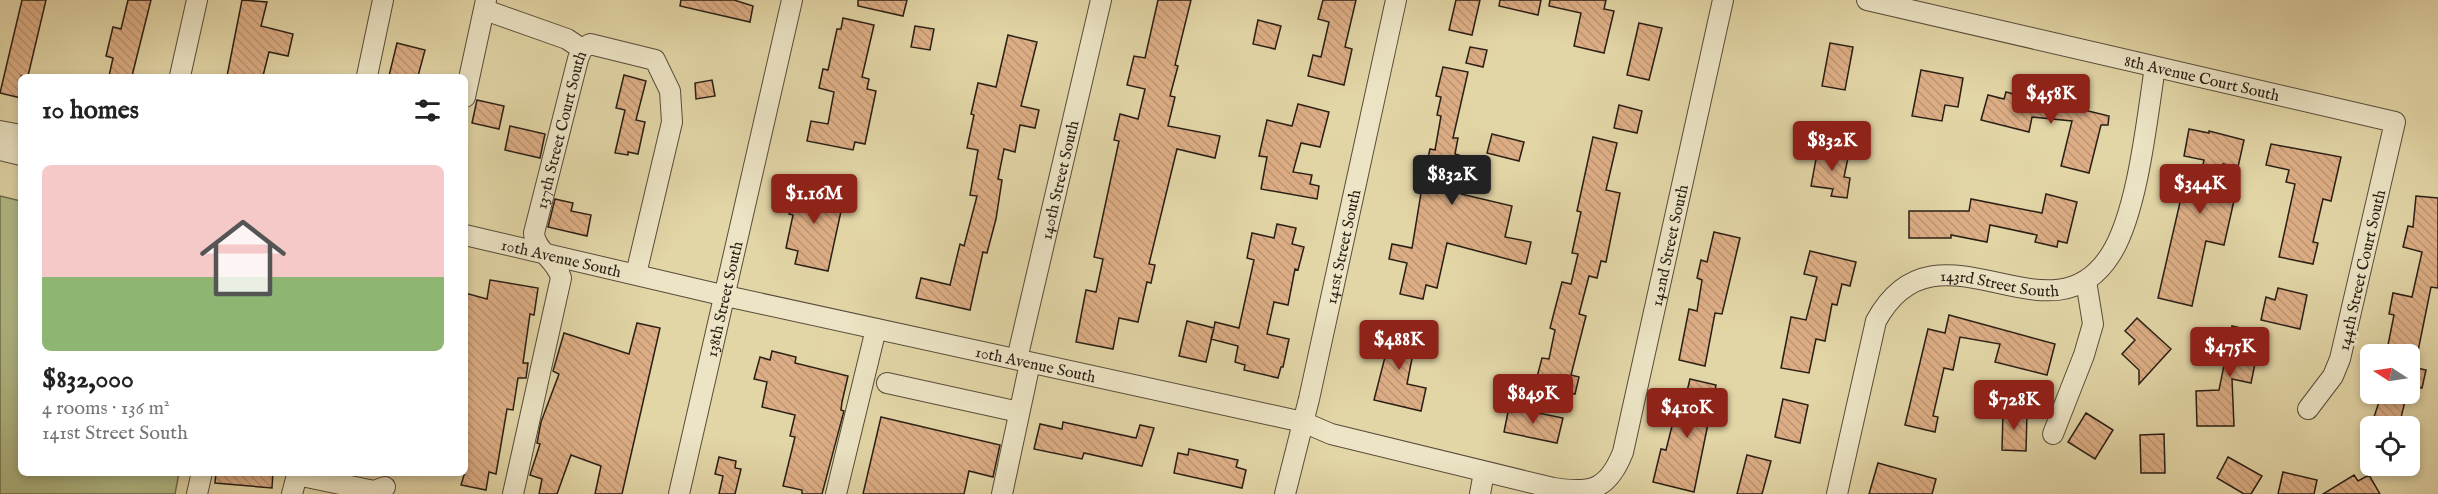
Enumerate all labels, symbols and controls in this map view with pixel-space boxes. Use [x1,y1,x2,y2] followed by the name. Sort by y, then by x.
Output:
[532,48,592,212] street label: 137th Street Court South
[2122,52,2282,107] street label: 8th Avenue Court South
[2009,74,2093,125] pin: $458K
[2026,81,2076,106] text: $458K
[42,94,139,127] text: 10 homes
[411,94,444,127] icon: filters
[1037,118,1085,242] street label: 140th Street South
[1790,121,1874,172] pin: $832K
[1807,128,1857,153] text: $832K
[1410,155,1494,206] pin: $832K
[1427,162,1477,187] text: $832K
[2158,164,2242,215] pin: $344K
[2174,171,2226,196] text: $344K
[765,174,863,225] pin: $1.16M
[785,181,843,206] text: $1.16M
[1648,182,1694,308] street label: 142nd Street South
[1322,187,1367,306] street label: 141st Street South
[2335,188,2391,353] street label: 144th Street Court South
[189,204,297,312] icon: home
[499,236,623,283] street label: 10th Avenue South
[703,239,749,359] street label: 138th Street South
[1940,267,2060,302] street label: 143rd Street South
[1357,320,1441,371] pin: $488K
[1373,327,1425,352] text: $488K
[2188,327,2272,378] pin: $475K
[2204,334,2256,359] text: $475K
[973,343,1098,389] street label: 10th Avenue South
[2360,344,2420,404] north arrow
[2360,344,2420,476] map controls
[42,363,134,396] text: $832,000
[1491,374,1575,425] pin: $849K
[1972,380,2056,431] pin: $728K
[1507,381,1559,406] text: $849K
[1988,387,2040,412] text: $728K
[1645,388,1729,439] pin: $410K
[1661,395,1713,420] text: $410K
[42,396,169,421] text: 4 rooms · 136 m²
[2360,416,2420,476] button: locate
[42,421,188,446] text: 141st Street South

